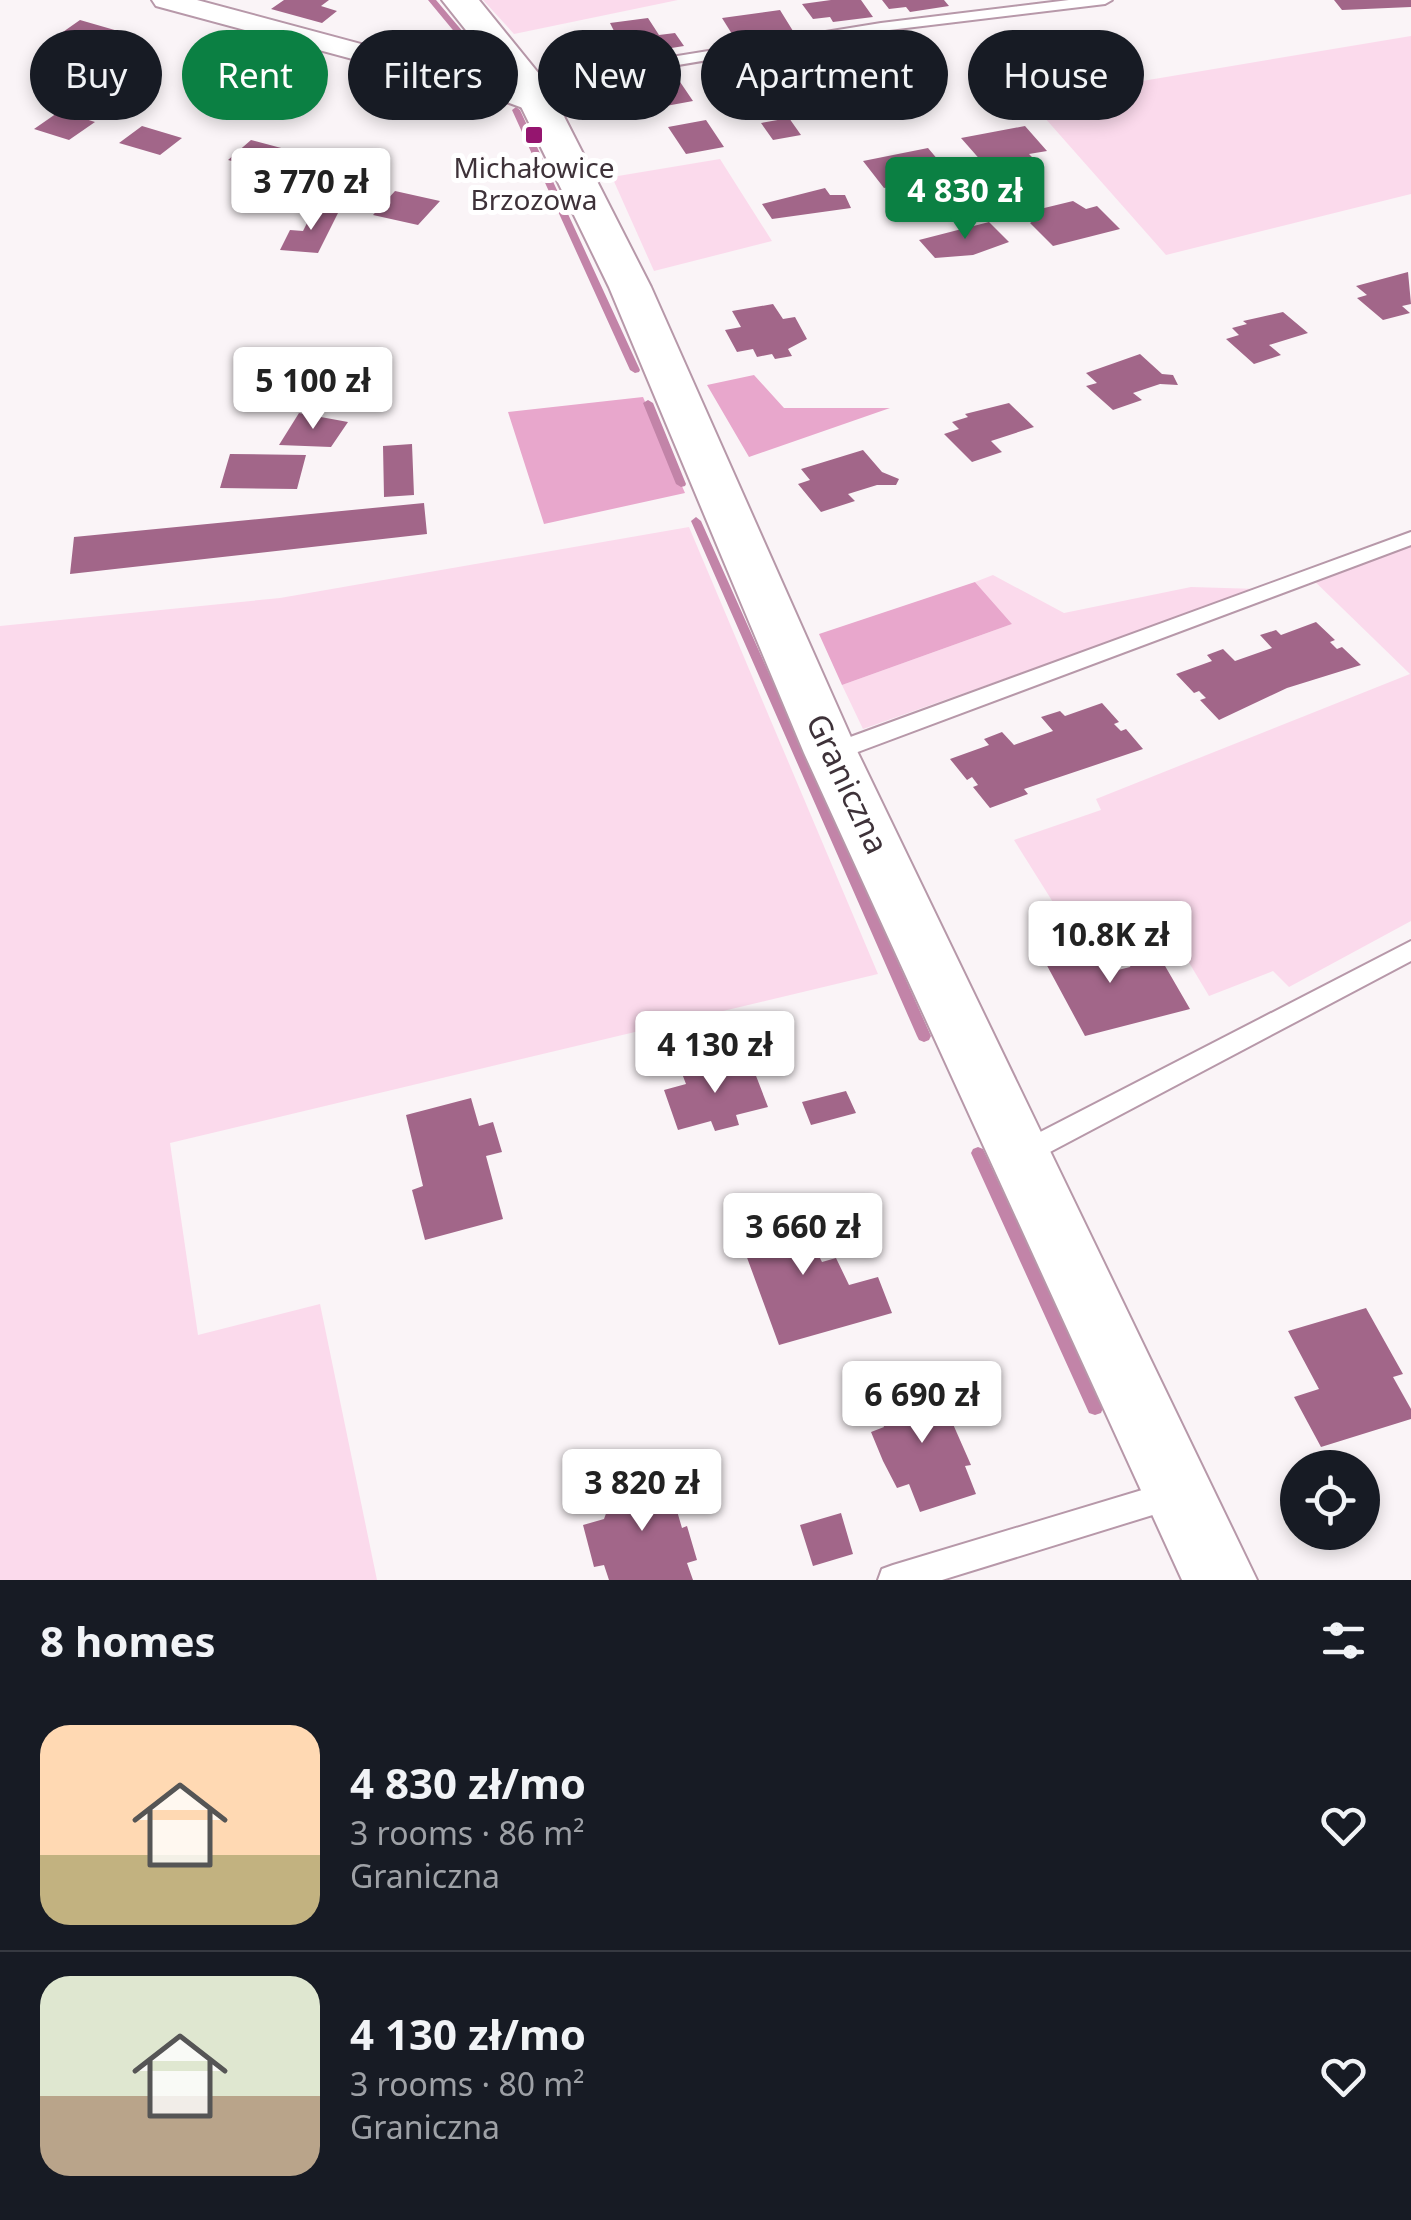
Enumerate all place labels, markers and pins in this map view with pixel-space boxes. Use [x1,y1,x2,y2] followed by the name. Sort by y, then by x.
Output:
[523,124,545,146] marker: Michałowice Brzozowa
[208,148,414,233] pin: 3 770 zł
[453,148,615,218] place label: Michałowice Brzozowa
[862,157,1068,242] pin: 4 830 zł
[210,347,416,432] pin: 5 100 zł
[1007,901,1213,986] pin: 10.8K zł
[612,1011,818,1096] pin: 4 130 zł
[700,1193,906,1278] pin: 3 660 zł
[819,1361,1025,1446] pin: 6 690 zł
[539,1449,745,1534] pin: 3 820 zł

